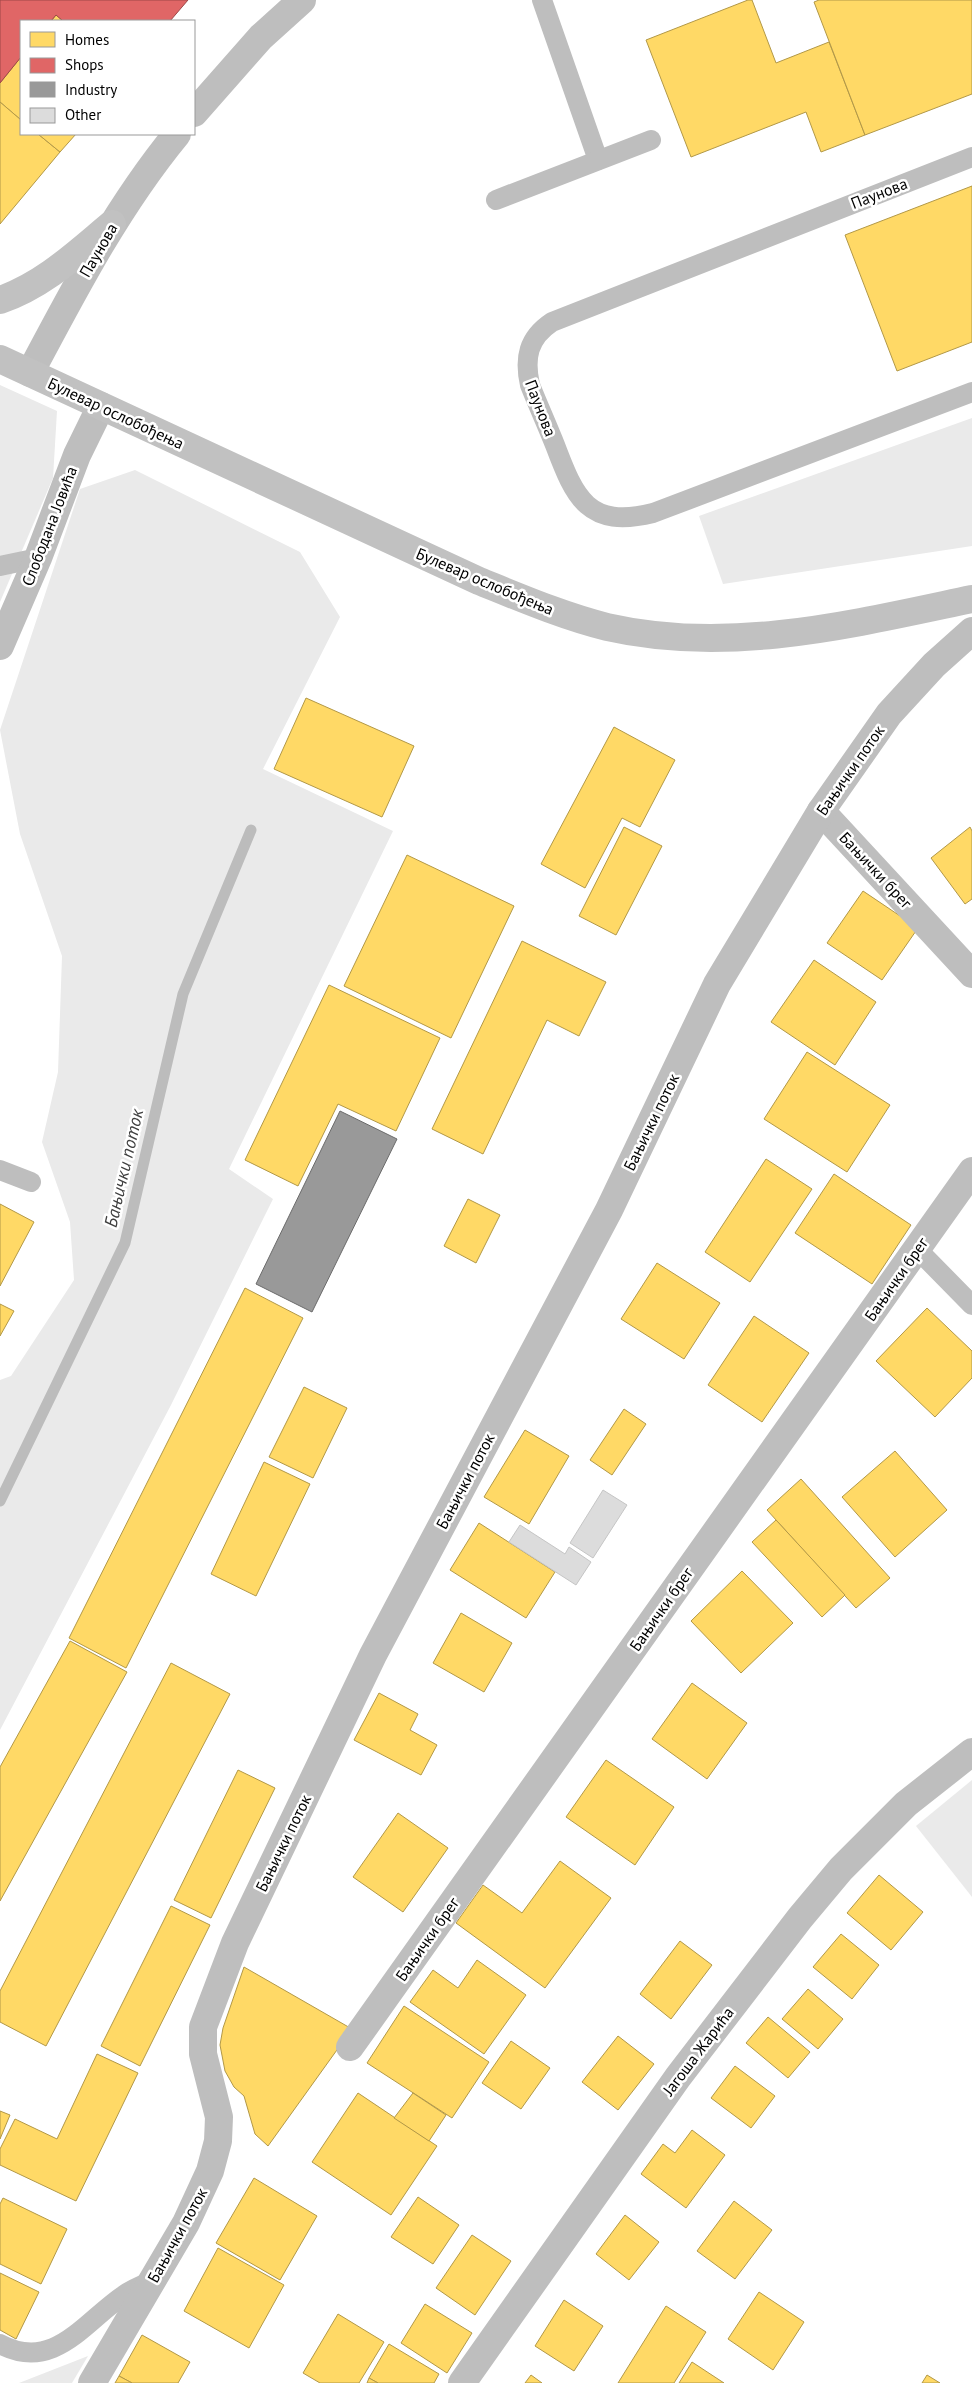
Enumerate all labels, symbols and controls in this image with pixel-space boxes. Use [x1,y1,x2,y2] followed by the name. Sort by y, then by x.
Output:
[20,20,195,135] legend
[65,30,109,49] text: Homes
[65,55,104,74] text: Shops
[65,80,117,99] text: Industry
[65,105,101,124] text: Other
[848,173,910,213] street label: Паунова
[75,219,121,281] street label: Паунова
[45,373,187,453] street label: Булевар ослобођења
[521,377,561,439] street label: Паунова
[17,463,81,589] street label: Слободана Јовића
[413,543,557,619] street label: Булевар ослобођења
[812,721,889,819] street label: Бањички поток
[835,828,917,913] street label: Бањички брег
[619,1070,683,1174] street label: Бањички поток
[99,1106,148,1229] water label: Бањички поток
[860,1233,932,1325] street label: Бањички брег
[431,1429,499,1532] street label: Бањички поток
[625,1563,697,1655] street label: Бањички брег
[251,1791,315,1895] street label: Бањички поток
[391,1893,463,1985] street label: Бањички брег
[658,2003,738,2100] street label: Јагоша Жарића
[143,2184,211,2286] street label: Бањички поток

